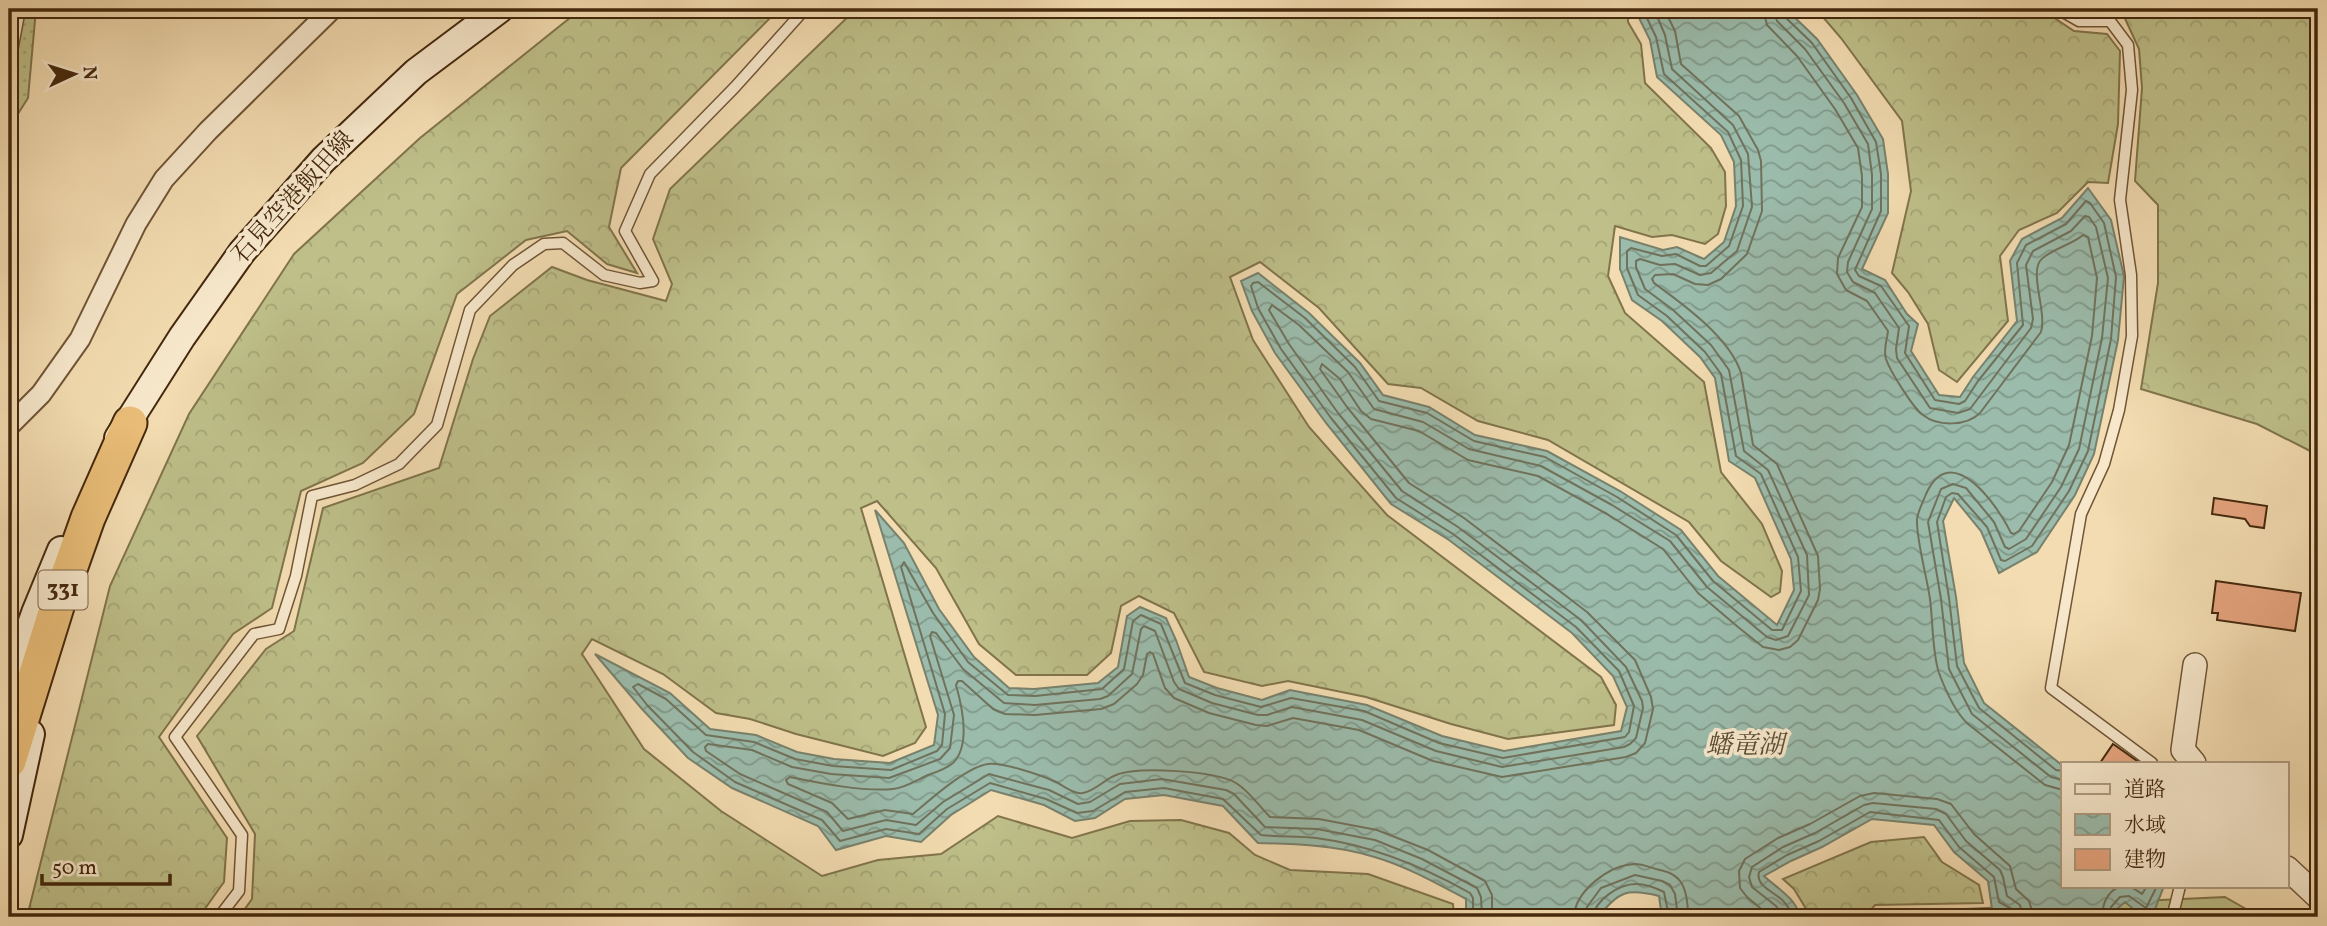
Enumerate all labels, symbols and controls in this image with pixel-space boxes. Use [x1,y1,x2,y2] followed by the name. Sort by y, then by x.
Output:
[38,38,108,108] north arrow
[76,65,102,81] text: N
[225,124,363,272] street label: 石見空港飯田線
[38,570,88,610] road number: 331
[1706,728,1788,764] water label: 蟠竜湖
[2061,762,2288,888] legend
[2124,776,2166,805] text: 道路
[2124,812,2166,841] text: 水域
[42,842,170,886] scale bar
[2124,846,2166,875] text: 建物
[52,854,97,883] text: 50 m

